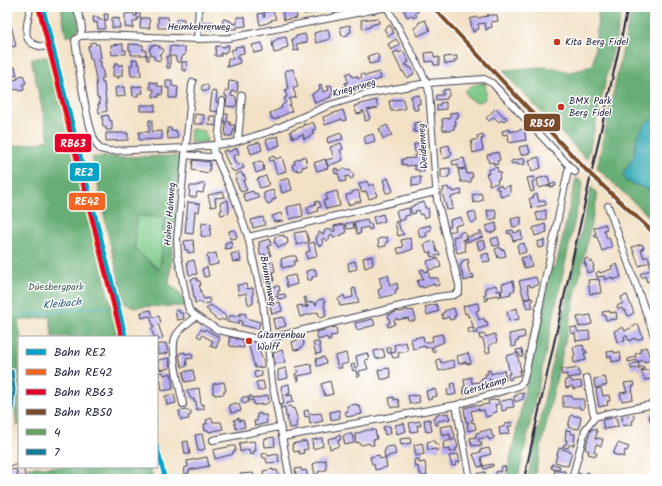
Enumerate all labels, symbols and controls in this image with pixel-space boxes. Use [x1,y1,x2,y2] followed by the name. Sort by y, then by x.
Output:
[167,19,231,35] street label: Heimkehrerweg
[565,34,629,50] place label: Kita Berg Fidel
[552,37,562,47] marker: Kita Berg Fidel
[330,74,378,102] street label: Kriegerweg
[569,93,612,121] place label: BMX Park Berg Fidel
[556,102,566,112] marker: BMX Park Berg Fidel
[523,113,561,132] line badge: RB50
[530,115,555,133] text: RB50
[413,122,433,169] street label: Weidenweg
[54,133,92,153] line badge: RB63
[60,135,86,153] text: RB63
[69,162,100,182] line badge: RE2
[74,164,94,182] text: RE2
[160,182,180,246] street label: Hoher Hainweg
[68,192,106,211] line badge: RE42
[74,193,100,211] text: RE42
[255,254,281,308] street label: Brunnenweg
[28,279,84,295] park label: Düesbergpark
[42,293,83,315] water label: Kleibach
[257,327,305,355] place label: Gitarrenbau Wolff
[18,336,158,468] legend
[244,336,254,346] marker: Gitarrenbau Wolff
[54,343,106,362] text: Bahn RE2
[54,363,113,382] text: Bahn RE42
[462,372,509,400] street label: Gerstkamp
[54,383,113,402] text: Bahn RB63
[54,403,112,422] text: Bahn RB50
[54,423,61,442] text: 4
[54,443,60,462] text: 7

